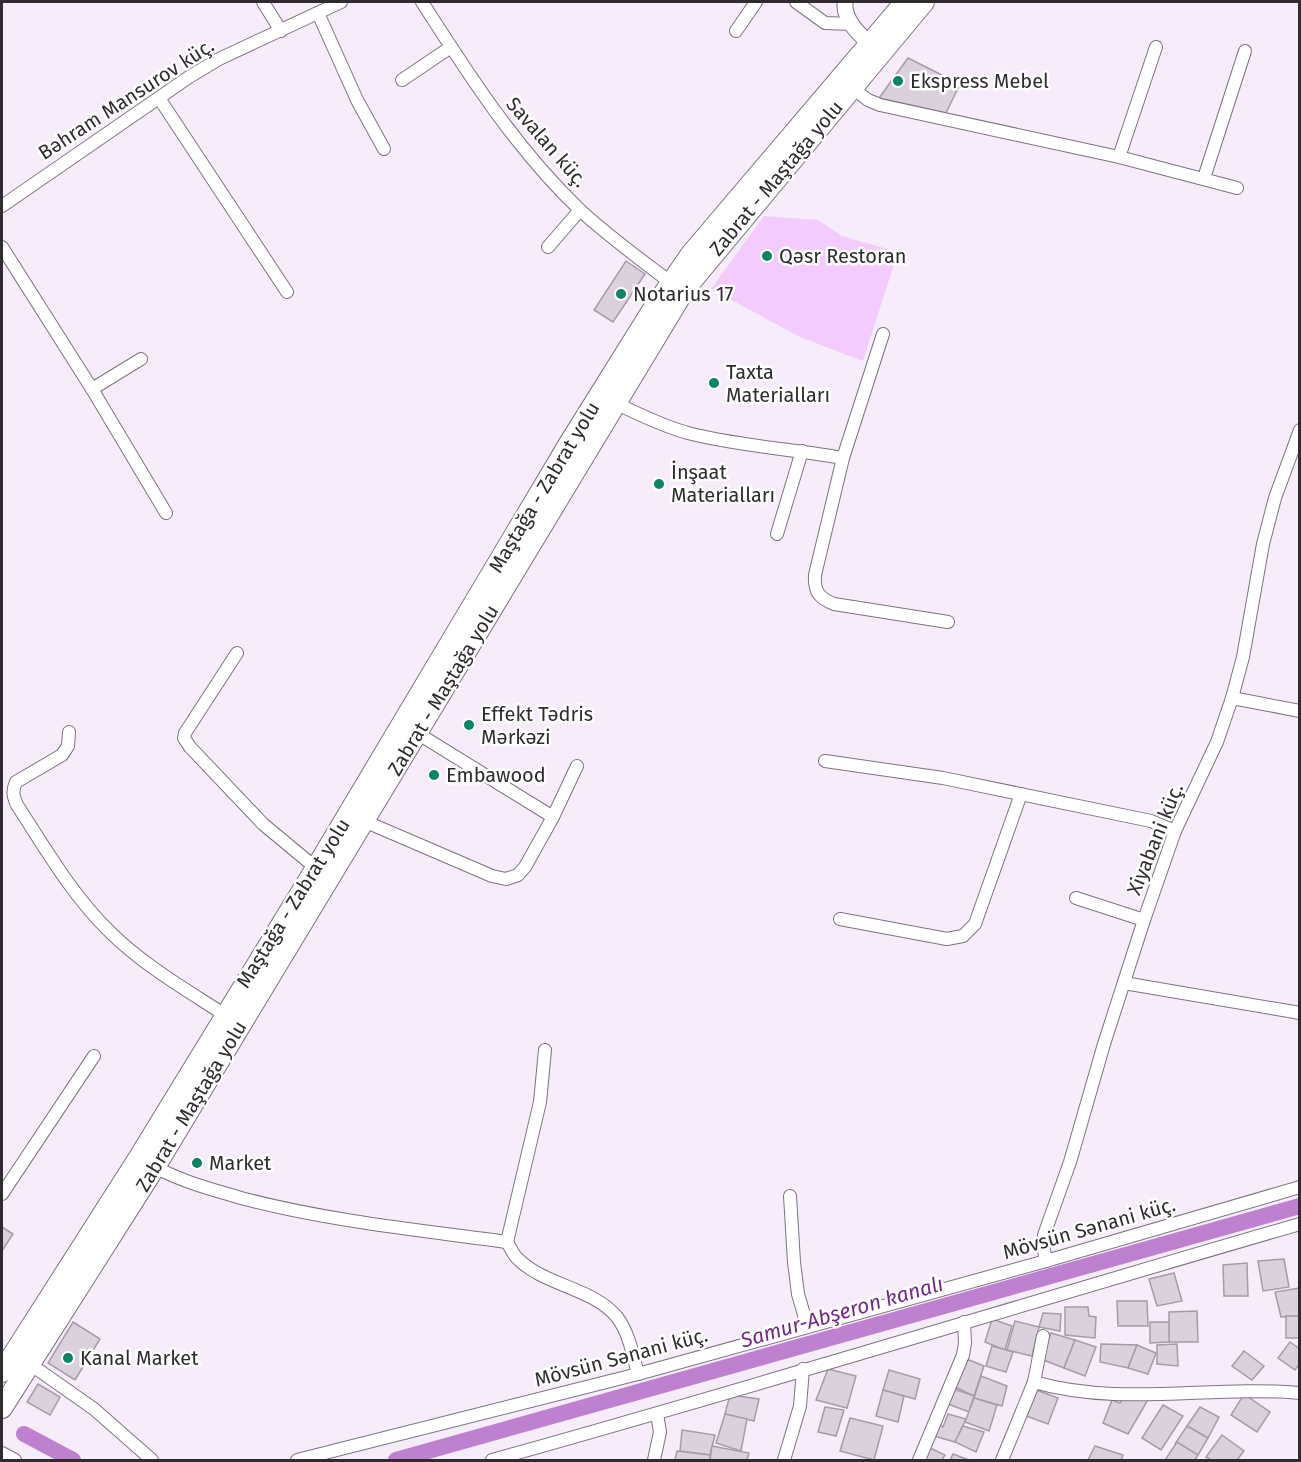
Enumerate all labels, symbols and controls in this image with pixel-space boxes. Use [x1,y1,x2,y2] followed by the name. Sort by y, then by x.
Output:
[34,33,219,166] street label: Bəhram Mansurov küç.
[910,69,1049,93] place label: Ekspress Mebel
[891,74,905,88] marker: Ekspress Mebel
[501,92,593,193] street label: Savalan küç.
[704,96,849,261] street label: Zabrat - Maştağa yolu
[779,244,907,268] place label: Qəsr Restoran
[760,249,774,263] marker: Qəsr Restoran
[633,282,734,306] place label: Notarius 17
[614,287,628,301] marker: Notarius 17
[726,360,830,407] place label: Taxta Materialları
[707,376,721,390] marker: Taxta Materialları
[483,397,605,577] street label: Maştağa - Zabrat yolu
[671,460,775,507] place label: İnşaat Materialları
[652,477,666,491] marker: İnşaat Materialları
[382,600,504,780] street label: Zabrat - Maştağa yolu
[481,702,593,749] place label: Effekt Tədris Mərkəzi
[462,718,476,732] marker: Effekt Tədris Mərkəzi
[446,763,546,787] place label: Embawood
[427,768,441,782] marker: Embawood
[1122,780,1189,899] street label: Xiyabani küç.
[231,814,356,993] street label: Maştağa - Zabrat yolu
[130,1016,252,1196] street label: Zabrat - Maştağa yolu
[209,1151,272,1175] place label: Market
[190,1156,204,1170] marker: Market
[1000,1192,1178,1265] street label: Mövsün Sənani küç.
[737,1271,946,1354] water label: Samur-Abşeron kanalı
[532,1322,711,1393] street label: Mövsün Sənani küç.
[80,1346,199,1370] place label: Kanal Market
[61,1351,75,1365] marker: Kanal Market

